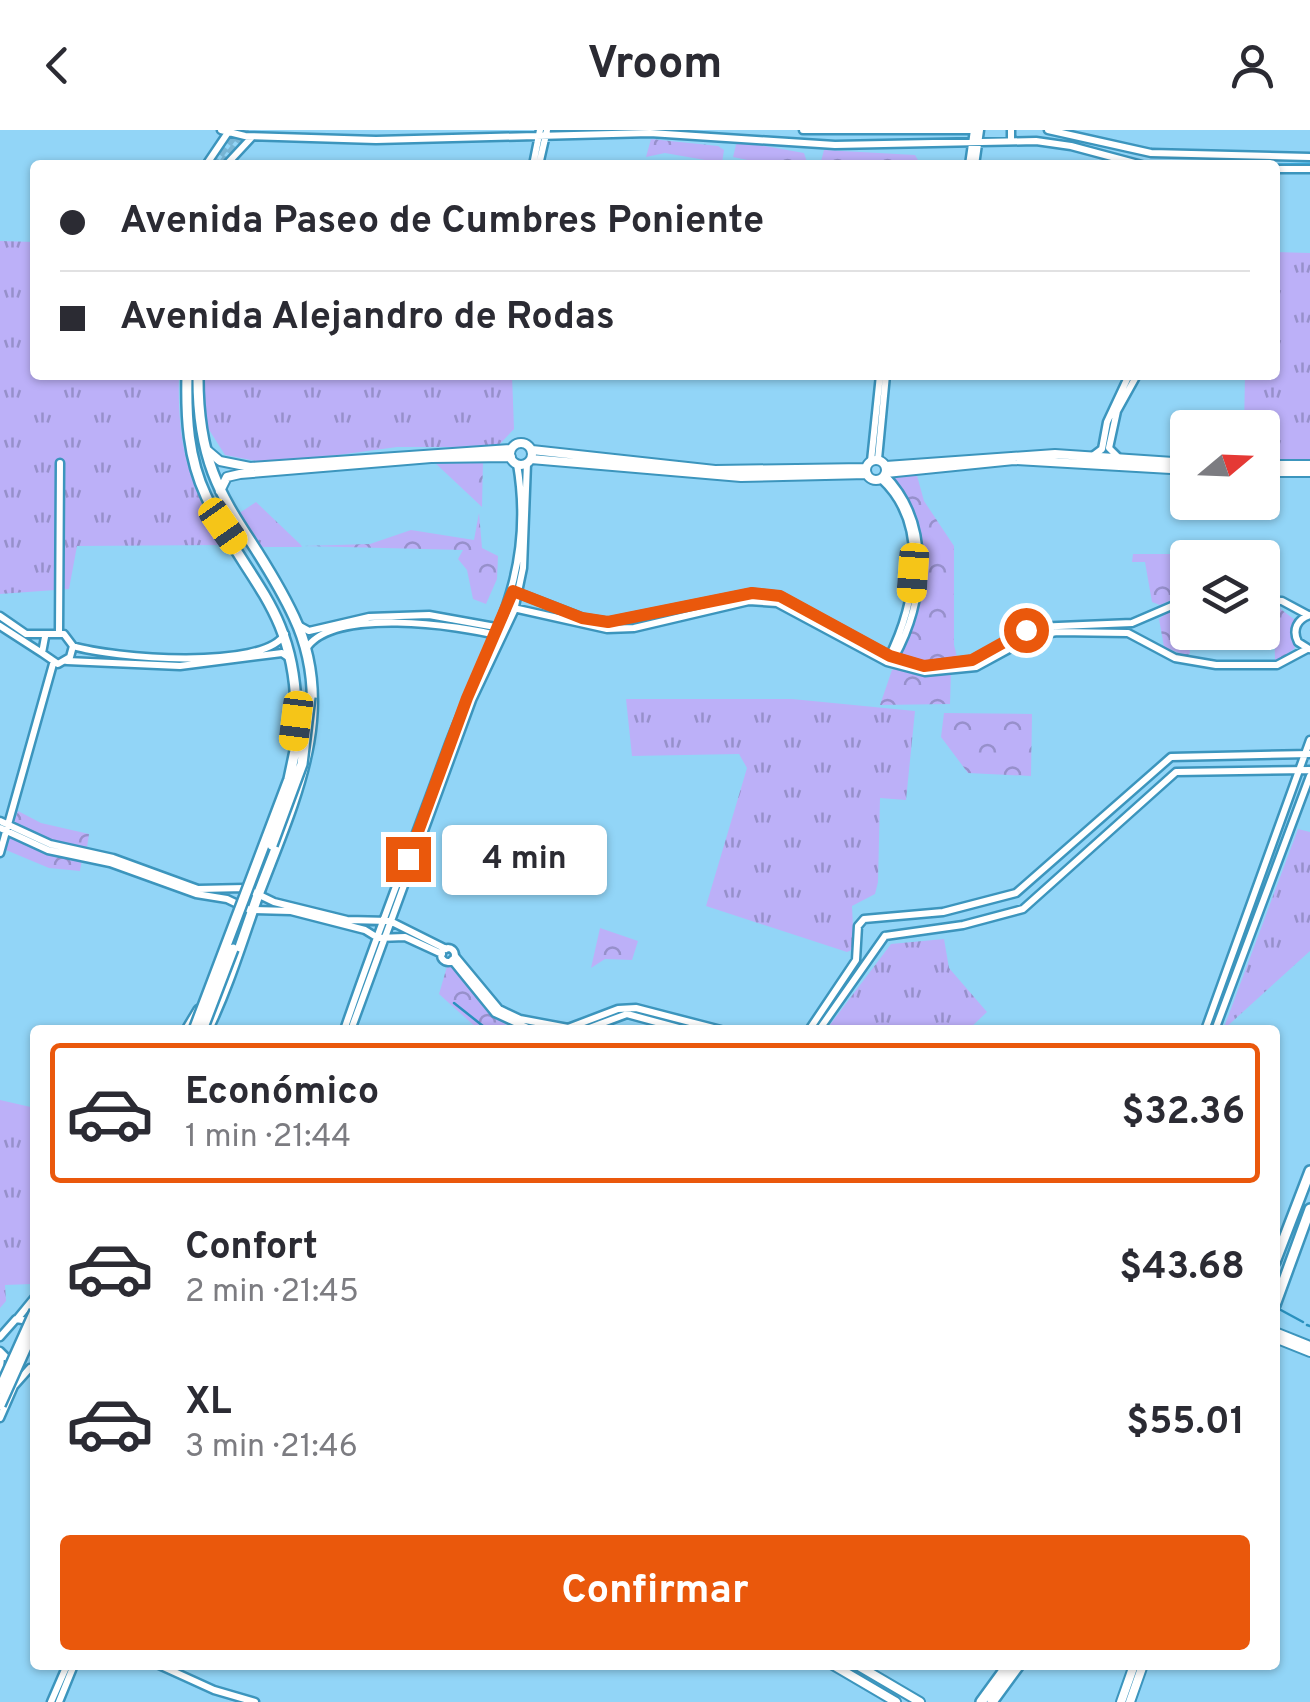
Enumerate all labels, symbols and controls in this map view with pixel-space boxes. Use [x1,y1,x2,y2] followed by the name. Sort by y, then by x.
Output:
[587,37,723,94] text: Vroom
[30,38,85,93] icon: back
[1225,38,1280,93] icon: person
[120,198,764,247] text: Avenida Paseo de Cumbres Poniente
[120,294,615,343] text: Avenida Alejandro de Rodas
[1170,410,1280,520] north arrow
[1170,410,1280,650] map controls
[194,493,252,559] car
[1170,540,1280,650] button: layers
[896,542,930,604] car
[1004,608,1049,653] route start
[277,689,315,753] car
[443,824,608,894] callout: 4 min
[386,837,431,882] route end
[482,840,567,880] text: 4 min
[65,1068,155,1158] icon: car
[185,1069,379,1118] text: Económico
[1121,1089,1245,1138] text: $32.36
[185,1118,351,1158] text: 1 min · 21:44
[65,1223,155,1313] icon: car
[185,1224,318,1273] text: Confort
[1119,1244,1245,1293] text: $43.68
[185,1273,359,1313] text: 2 min · 21:45
[65,1378,155,1468] icon: car
[185,1379,232,1428] text: XL
[1126,1399,1245,1448] text: $55.01
[185,1428,358,1468] text: 3 min · 21:46
[60,1535,1250,1650] button: Confirmar

